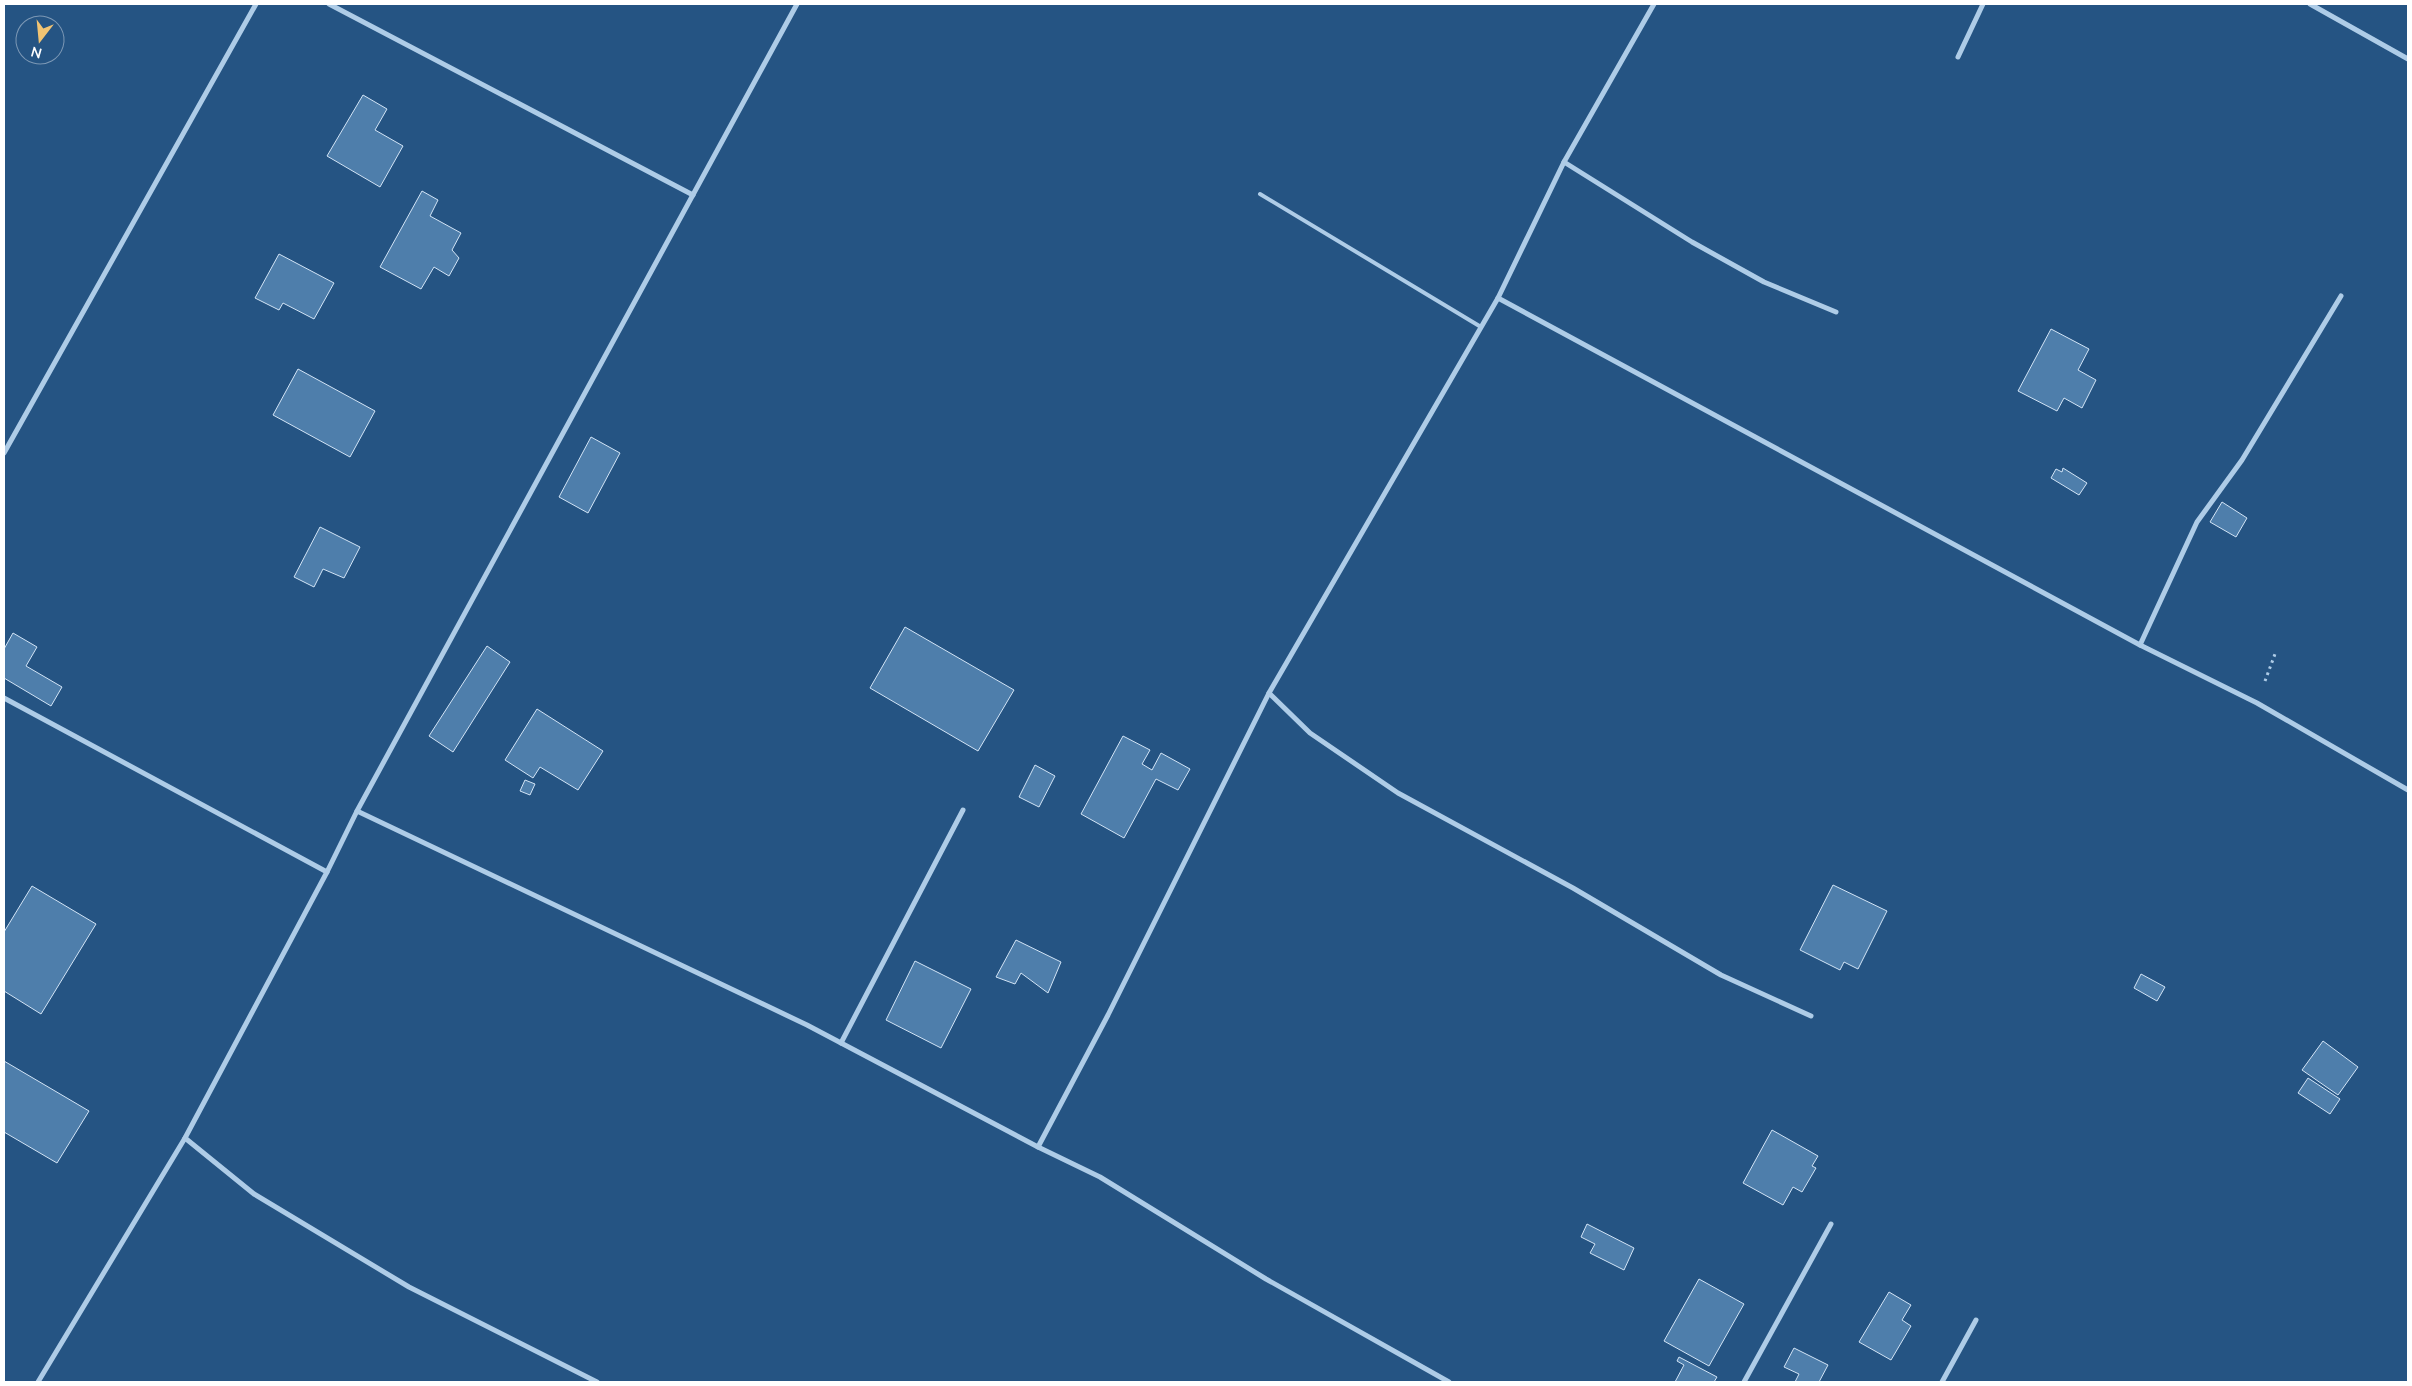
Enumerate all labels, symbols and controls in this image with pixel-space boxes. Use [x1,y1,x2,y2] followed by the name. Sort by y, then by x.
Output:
[15,15,65,65] north arrow
[29,41,44,63] text: N

